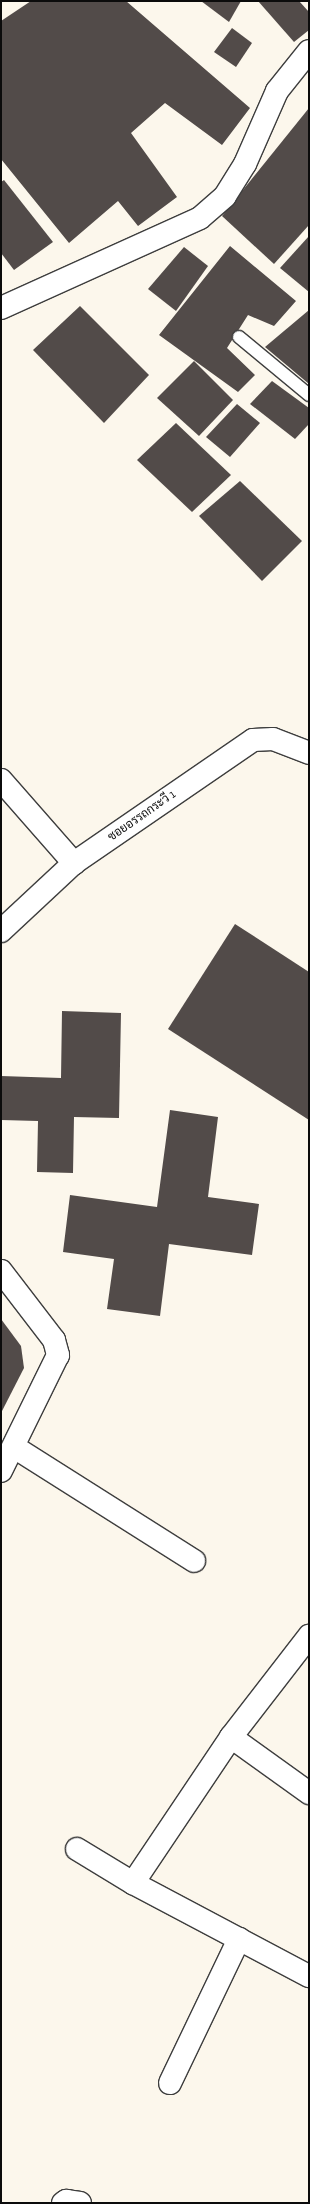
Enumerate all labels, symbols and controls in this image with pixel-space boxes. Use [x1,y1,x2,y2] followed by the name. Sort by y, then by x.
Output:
[105,787,179,845] street label: ซอยอรรถกระวี 1

